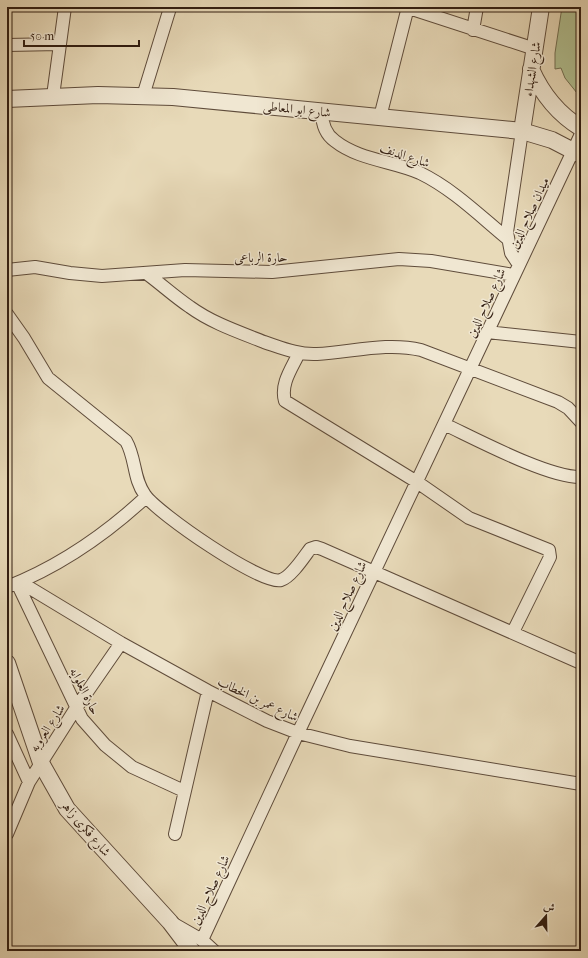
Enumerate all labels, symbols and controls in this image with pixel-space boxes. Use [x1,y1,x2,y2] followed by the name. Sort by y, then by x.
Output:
[24,22,139,48] scale bar
[30,29,54,43] text: 50 m
[520,41,548,98] street label: شارع الشهداء
[262,98,332,124] street label: شارع ابو المعاطى
[377,139,432,174] street label: شارع الدنف
[506,175,556,253] street label: ميدان صلاح الدين
[234,250,288,266] street label: حارة الرباعى
[463,266,512,342] street label: شارع صلاح الدين
[324,559,373,635] street label: شارع صلاح الدين
[66,665,103,718] street label: حارة العلوايه
[213,674,301,728] street label: شارع عمر بن الخطاب
[26,702,71,757] street label: شارع العروبه
[54,795,114,862] street label: شارع فكرى زاهر
[187,853,236,929] street label: شارع صلاح الدين
[526,896,566,936] north arrow
[542,899,557,915] text: ش

